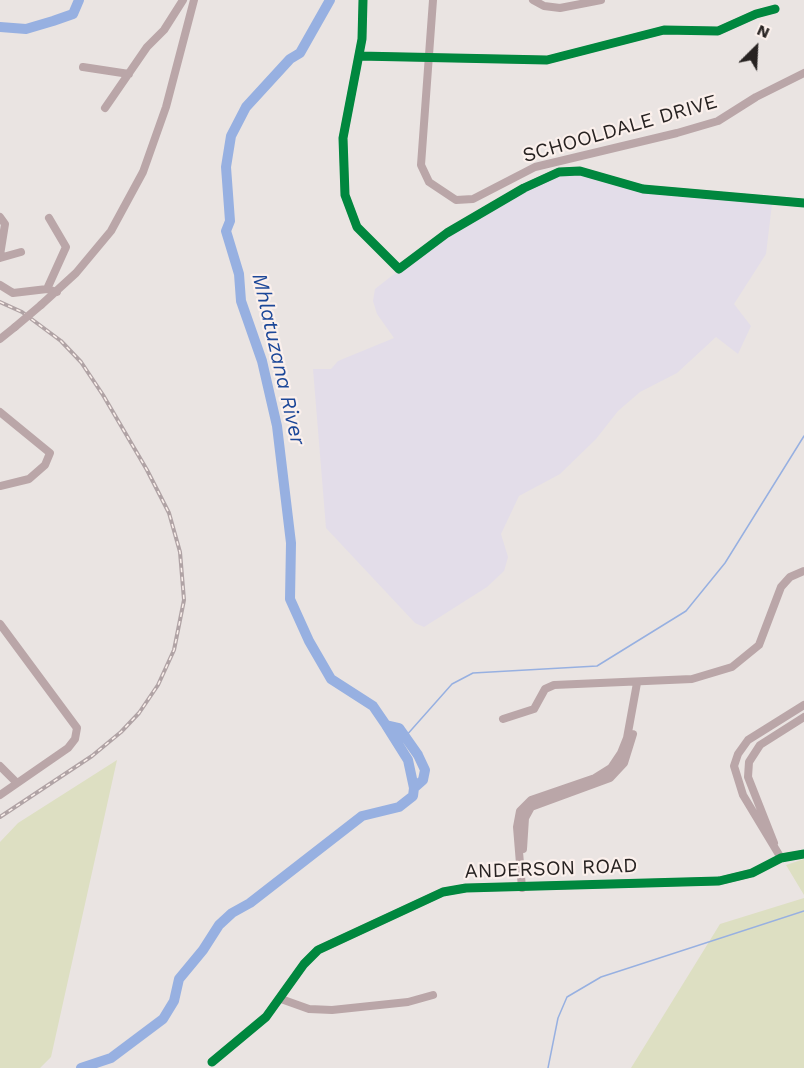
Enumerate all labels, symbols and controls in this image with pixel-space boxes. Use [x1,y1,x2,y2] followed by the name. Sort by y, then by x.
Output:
[726,18,786,78] north arrow
[754,20,773,42] text: N
[520,90,720,168] street label: SCHOOLDALE DRIVE
[246,271,310,447] water label: Mhlatuzana River
[464,854,638,884] street label: ANDERSON ROAD

